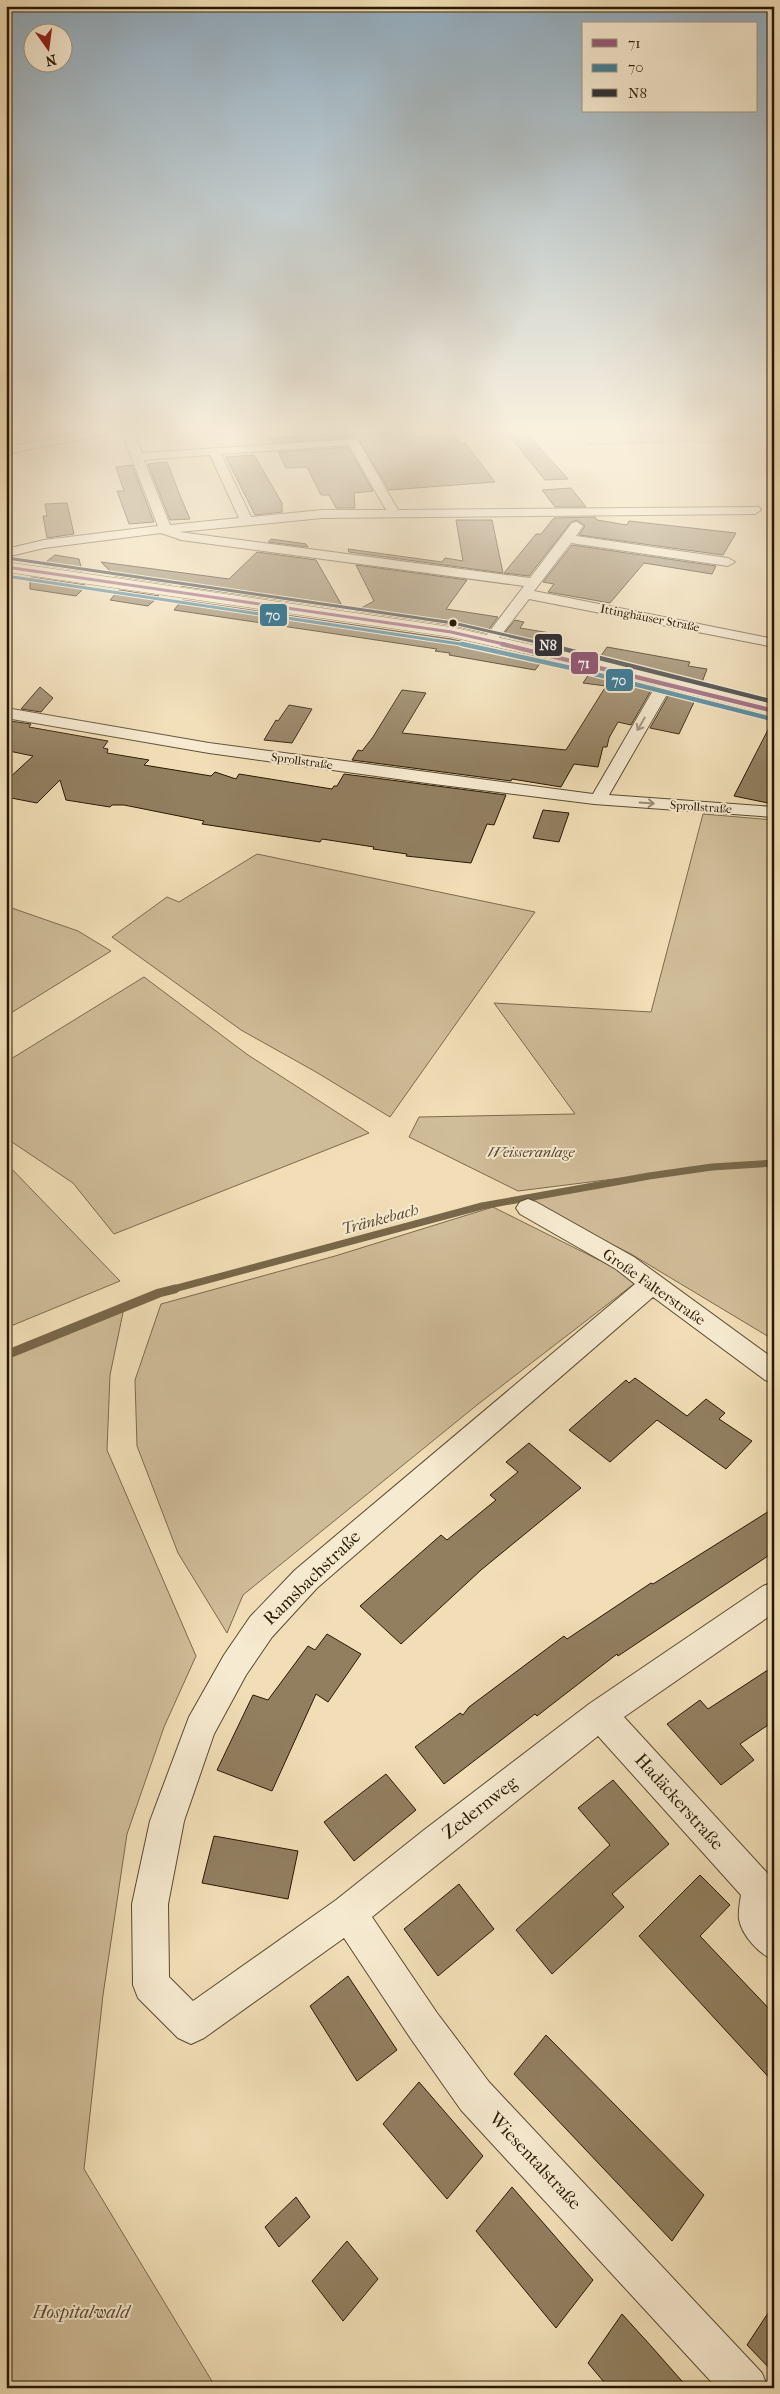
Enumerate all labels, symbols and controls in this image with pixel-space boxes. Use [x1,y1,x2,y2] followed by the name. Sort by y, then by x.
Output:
[22,22,72,72] north arrow
[582,22,758,112] legend
[628,34,641,52] text: 71
[43,51,58,70] text: N
[628,58,643,76] text: 70
[628,84,647,102] text: N8
[599,602,701,634] street label: Ittinghäuser Straße
[259,603,288,627] line badge: 70
[265,607,280,624] text: 70
[448,618,458,628] unlabelled marker
[534,633,563,657] line badge: N8
[539,637,557,654] text: N8
[570,651,599,675] line badge: 71
[577,655,590,672] text: 71
[605,668,634,692] line badge: 70
[611,672,626,689] text: 70
[636,716,646,731] one-way arrow
[270,750,334,772] street label: Sprollstraße
[639,798,655,807] one-way arrow
[669,798,733,816] street label: Sprollstraße
[488,1143,575,1161] park label: Weisseranlage
[339,1200,421,1238] water label: Tränkebach
[599,1245,709,1329] street label: Große Falterstraße
[259,1526,365,1630] street label: Ramsbachstraße
[630,1750,728,1854] street label: Hadäckerstraße
[438,1772,522,1844] street label: Zedernweg
[484,2107,585,2214] street label: Wiesentalstraße
[32,2302,132,2323] park label: Hospitalwald

